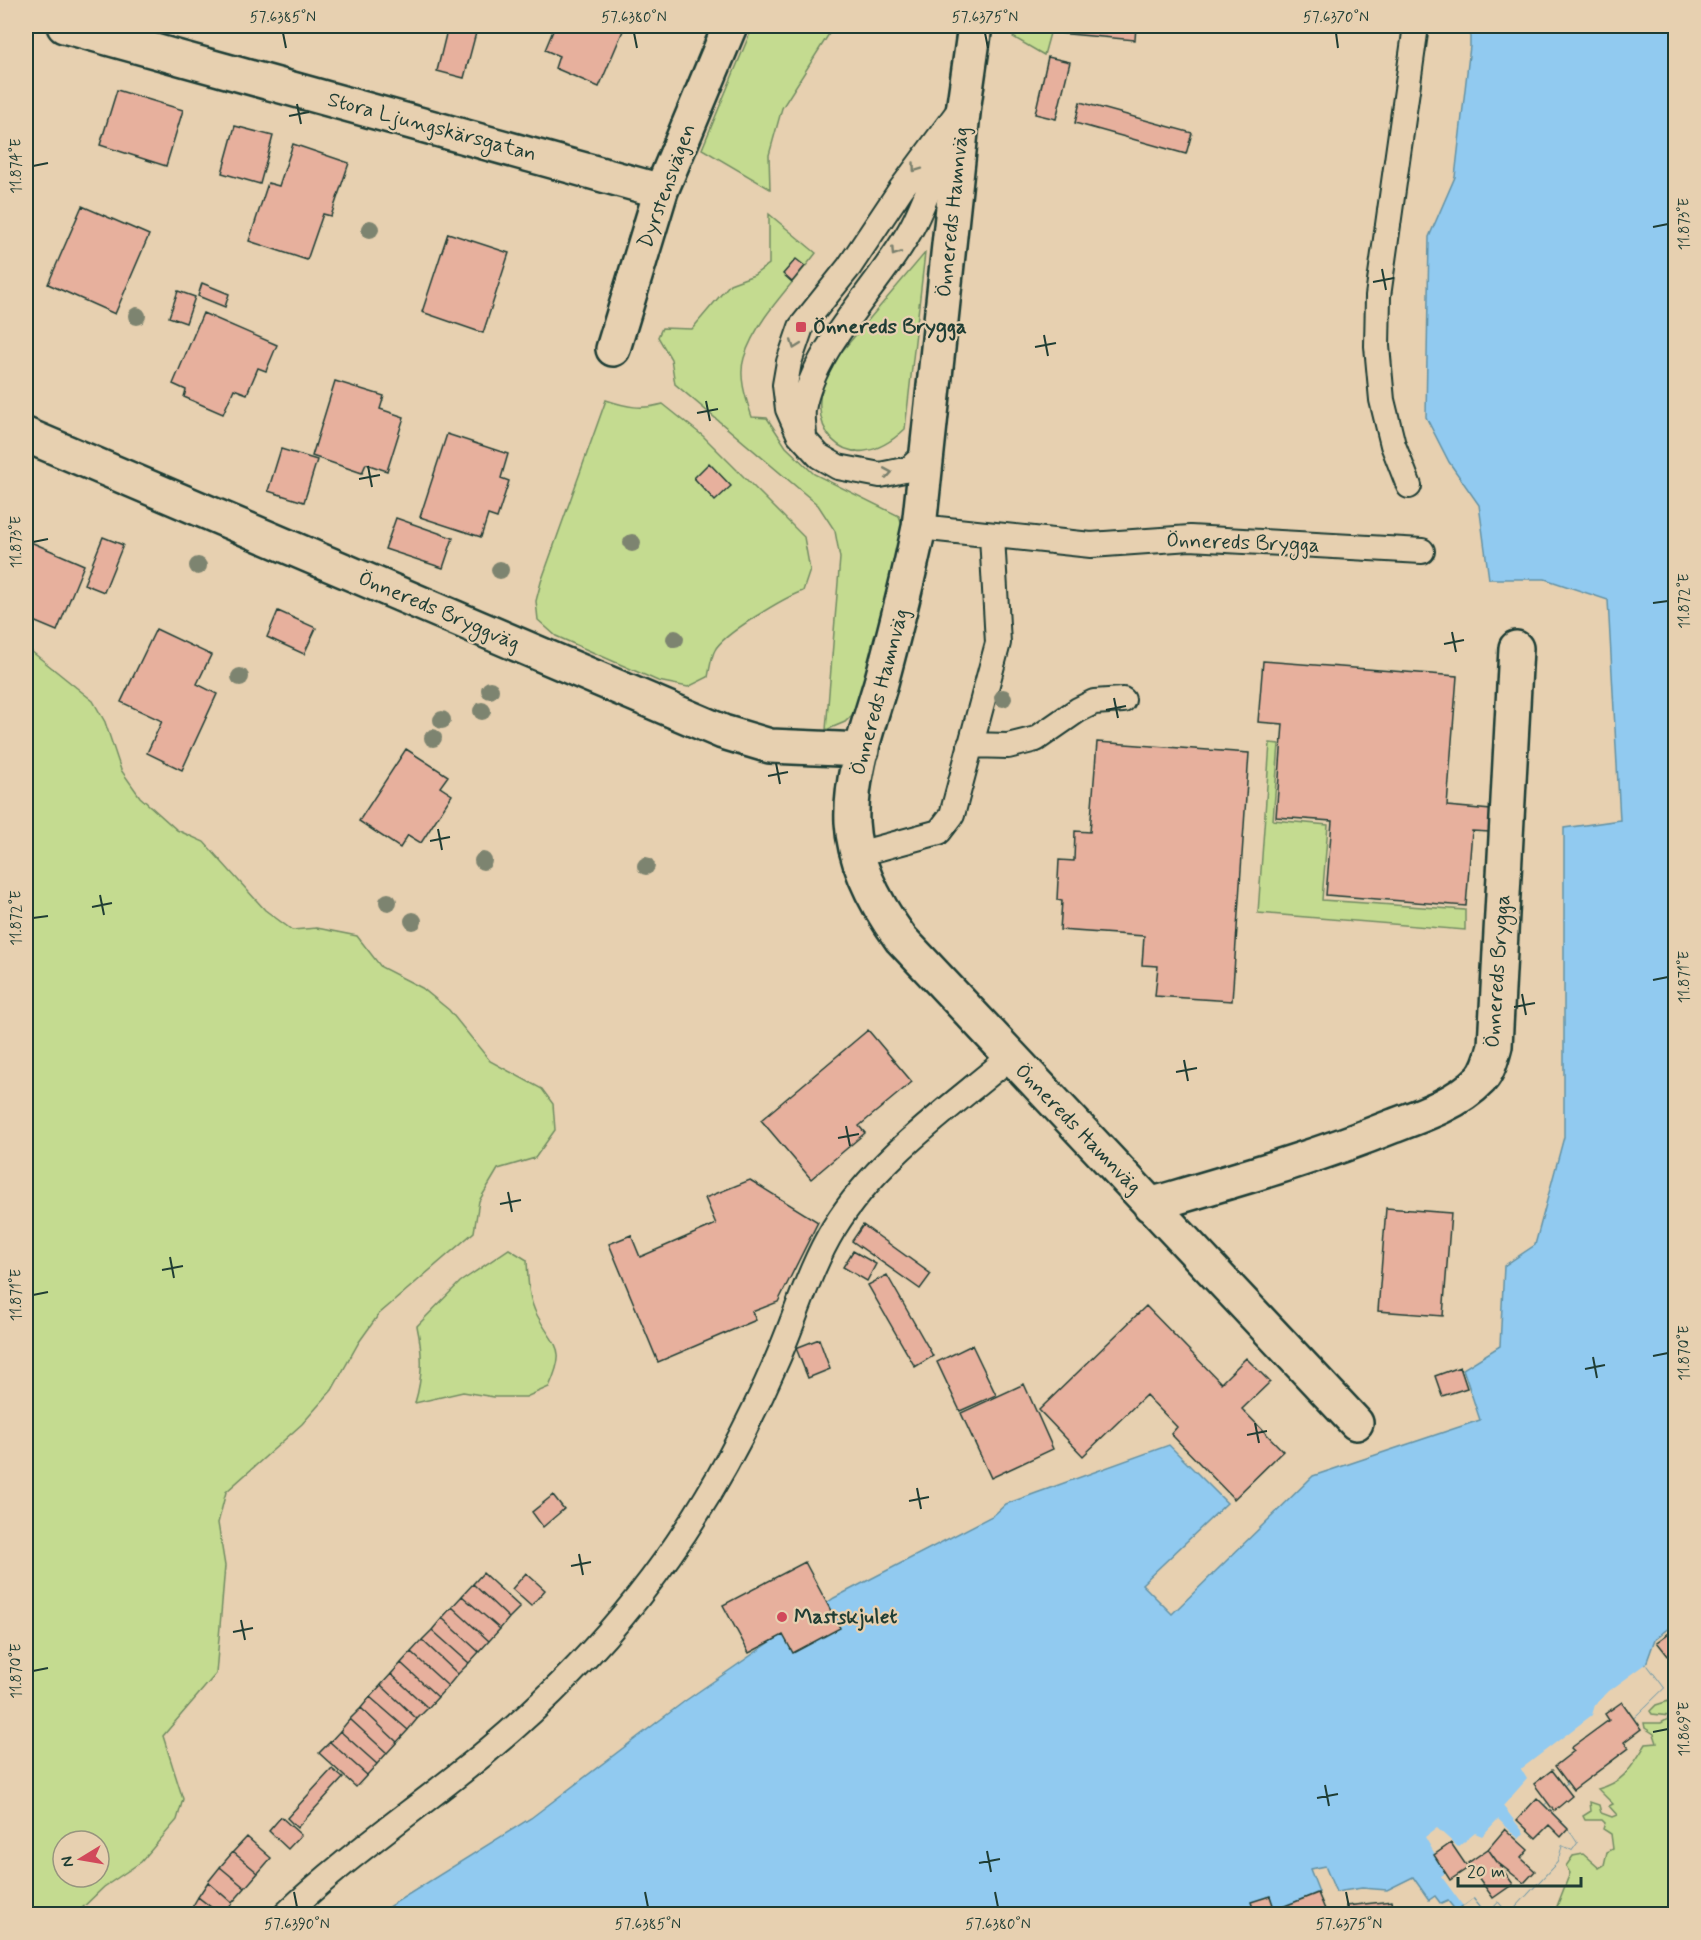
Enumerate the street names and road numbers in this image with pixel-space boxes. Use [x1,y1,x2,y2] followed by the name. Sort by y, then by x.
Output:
[324,86,540,169] street label: Stora Ljungskärsgatan
[631,120,703,252] street label: Dyrstensvägen
[930,125,976,299] street label: Önnereds Hamnväg
[1166,526,1320,561] street label: Önnereds Brygga
[353,564,524,659] street label: Önnereds Bryggväg
[844,606,916,778] street label: Önnereds Hamnväg
[1479,893,1518,1049] street label: Önnereds Brygga
[1008,1058,1148,1200] street label: Önnereds Hamnväg

